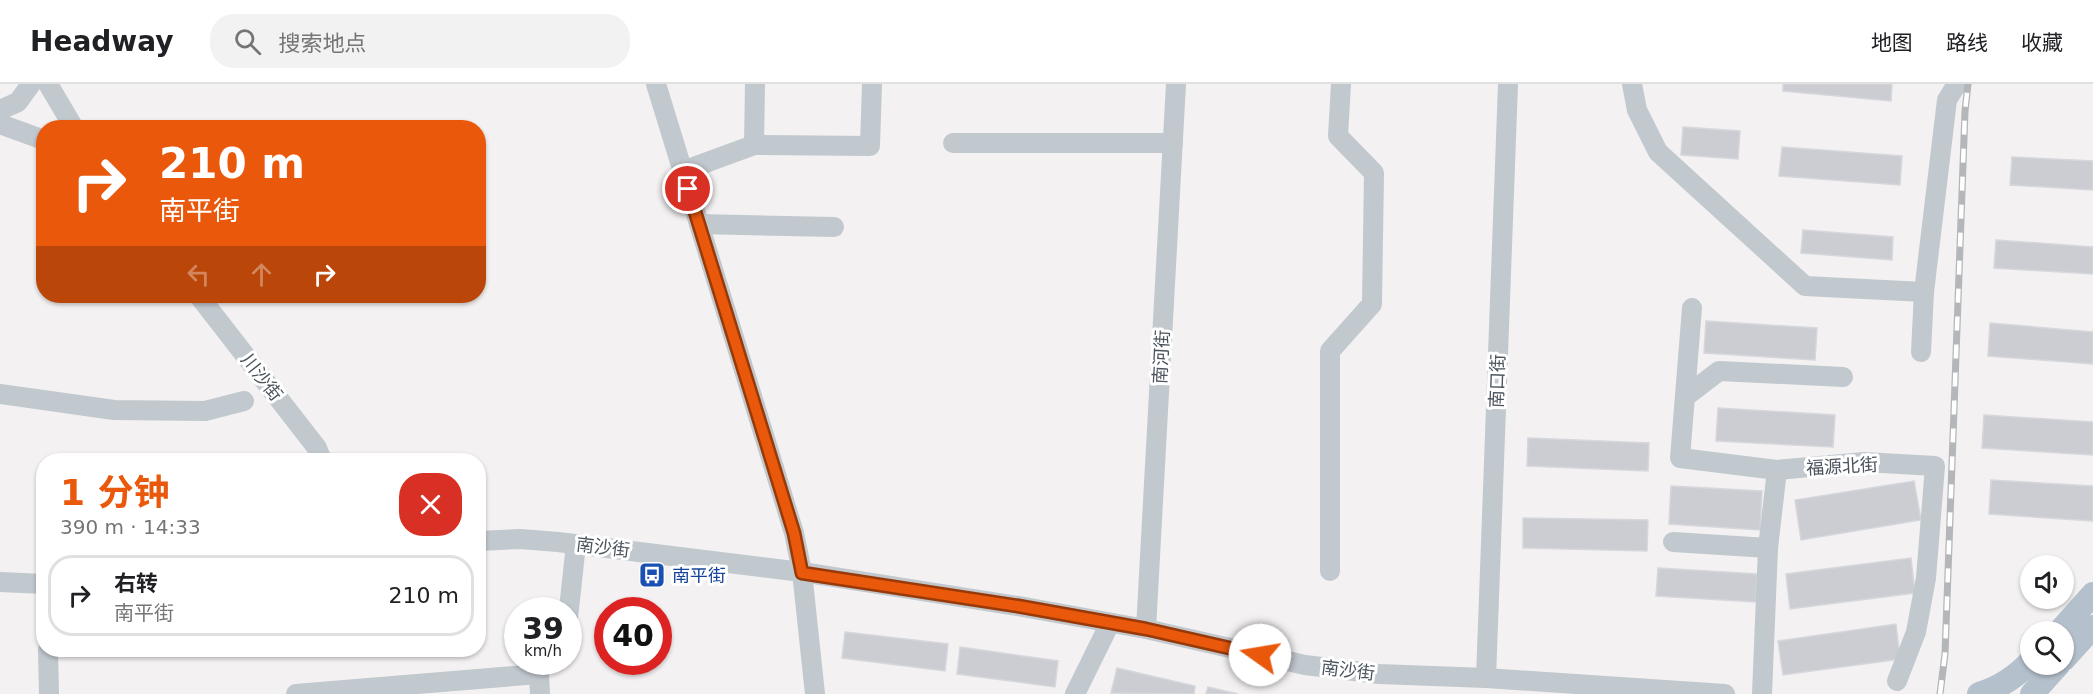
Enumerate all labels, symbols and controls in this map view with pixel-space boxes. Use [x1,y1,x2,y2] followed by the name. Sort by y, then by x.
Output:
[210,14,630,68] search box
[30,25,174,58] text: Headway
[231,25,264,58] icon: search
[279,31,367,56] text: 搜索地点
[1871,31,1913,55] text: 地图
[1946,31,1988,55] text: 路线
[2021,31,2063,55] text: 收藏
[159,139,305,188] text: 210 m
[60,144,138,222] icon: right
[662,163,713,214] pin
[671,172,704,205] icon: arrive
[159,195,240,226] text: 南平街
[182,258,215,291] icon: left
[245,258,278,291] icon: ahead
[308,258,341,291] icon: right
[1149,329,1173,385] street label: 南河街
[237,349,287,405] street label: 川沙街
[1486,354,1508,408] street label: 南口街
[1805,454,1879,478] street label: 福源北街
[60,472,170,513] text: 1 分钟
[399,473,462,536] button: close
[60,515,201,539] text: 390 m · 14:33
[575,533,631,561] street label: 南沙街
[2020,555,2074,675] map controls
[2020,555,2074,609] button: sound
[637,560,667,590] bus stop icon: 南平街
[672,565,726,586] place label: 南平街
[114,571,158,596] text: 右转
[63,579,96,612] icon: right
[389,583,459,608] text: 210 m
[594,597,672,675] speed limit sign: 40
[114,601,174,625] text: 南平街
[522,611,564,646] text: 39
[2020,621,2074,675] button: search
[1228,623,1292,687] position arrow
[524,642,562,660] text: km/h
[1320,656,1376,684] street label: 南沙街

